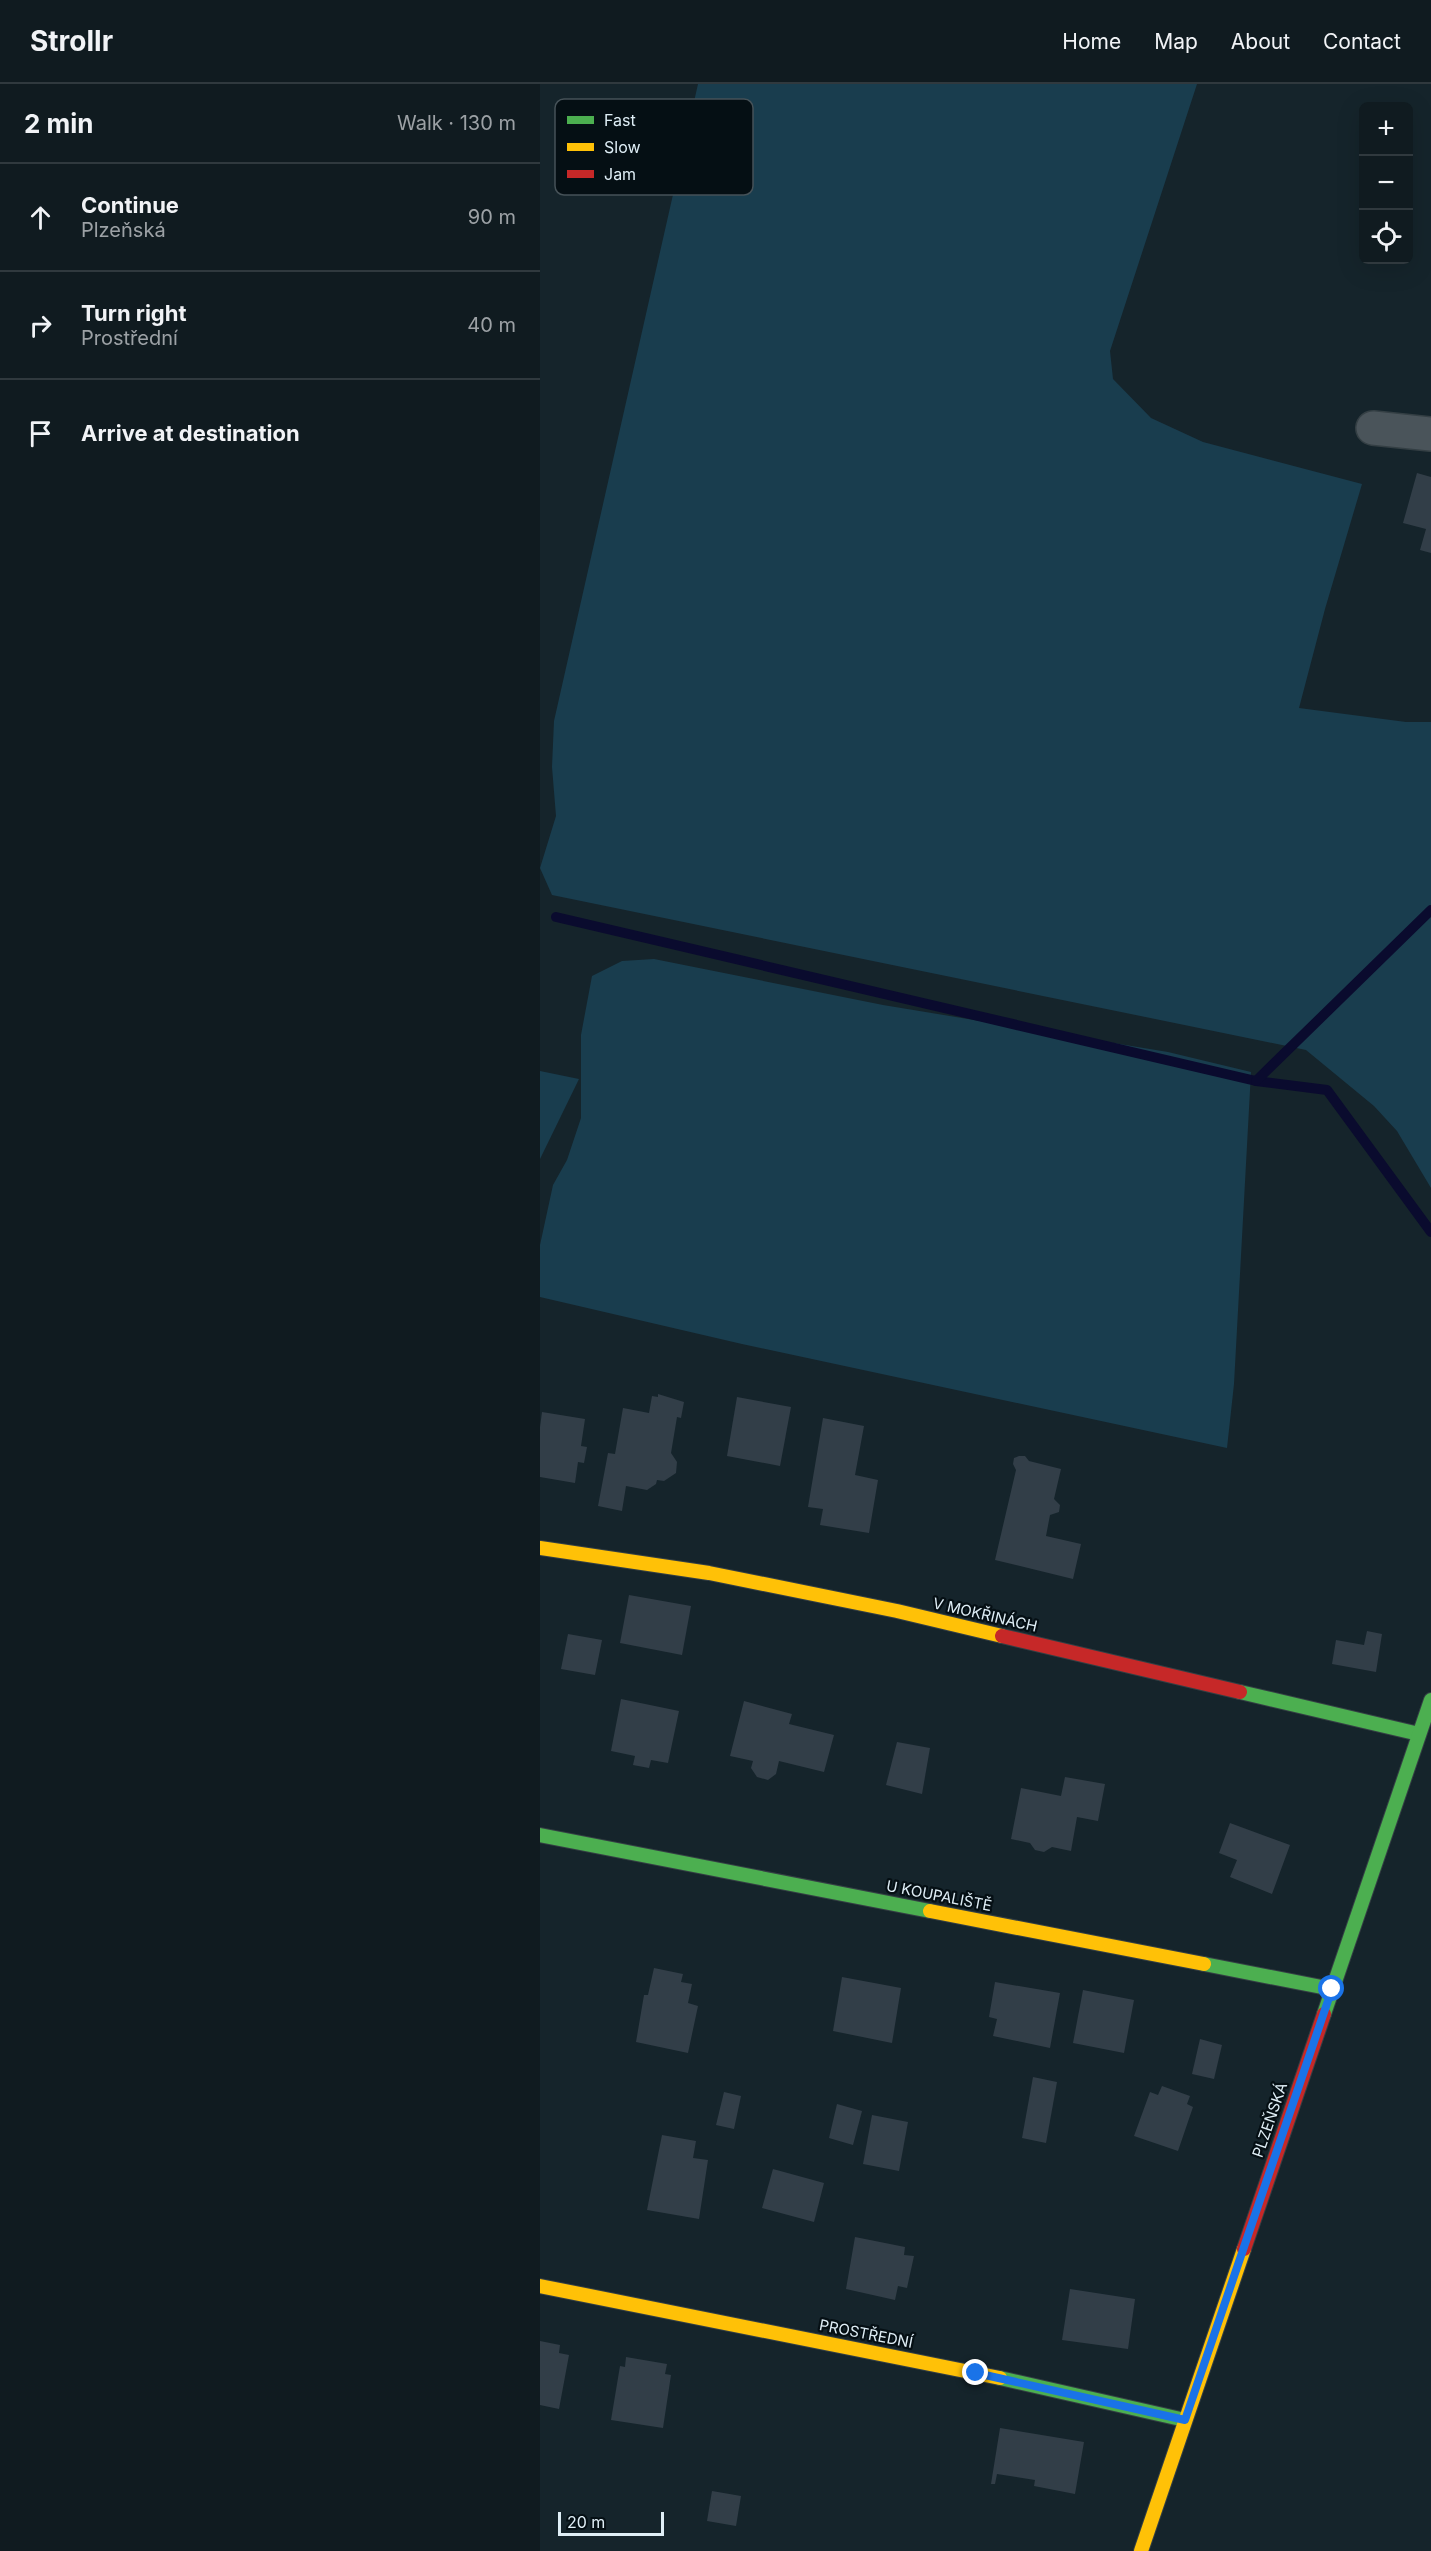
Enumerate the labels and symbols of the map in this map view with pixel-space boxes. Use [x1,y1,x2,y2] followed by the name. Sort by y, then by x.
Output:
[555,99,753,195] legend
[604,110,636,130] text: Fast
[604,137,641,157] text: Slow
[604,164,636,184] text: Jam
[931,1593,1039,1636] street label: V MOKŘINÁCH
[885,1876,994,1915] street label: U KOUPALIŠTĚ
[1318,1975,1344,2001] route start
[1248,2080,1291,2160] street label: PLZEŇSKÁ
[818,2315,914,2352] street label: PROSTŘEDNÍ
[962,2359,988,2385] route end
[558,2509,664,2536] scale bar

